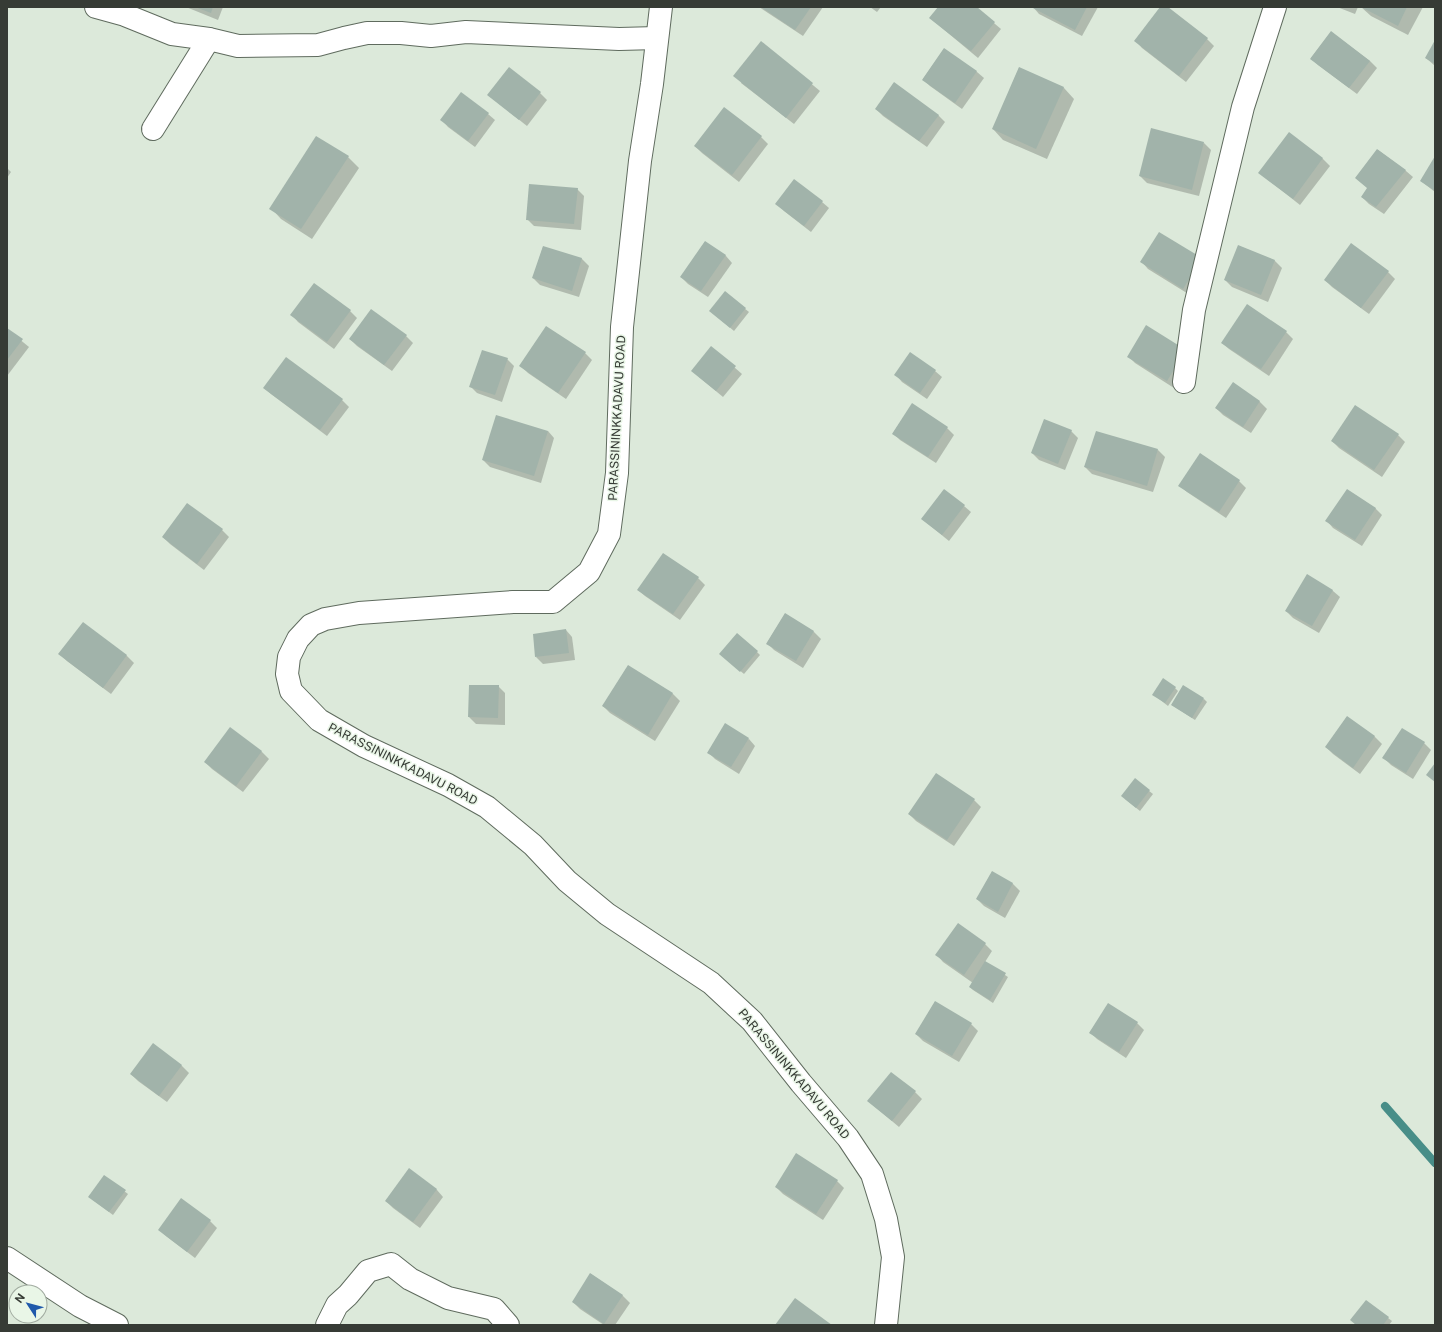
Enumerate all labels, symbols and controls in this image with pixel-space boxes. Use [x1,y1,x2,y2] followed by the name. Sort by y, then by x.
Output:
[606,335,628,501] street label: PARASSININKKADAVU ROAD
[326,720,480,808] street label: PARASSININKKADAVU ROAD
[735,1006,853,1142] street label: PARASSININKKADAVU ROAD
[8,1284,48,1324] north arrow
[13,1291,27,1305] text: N

